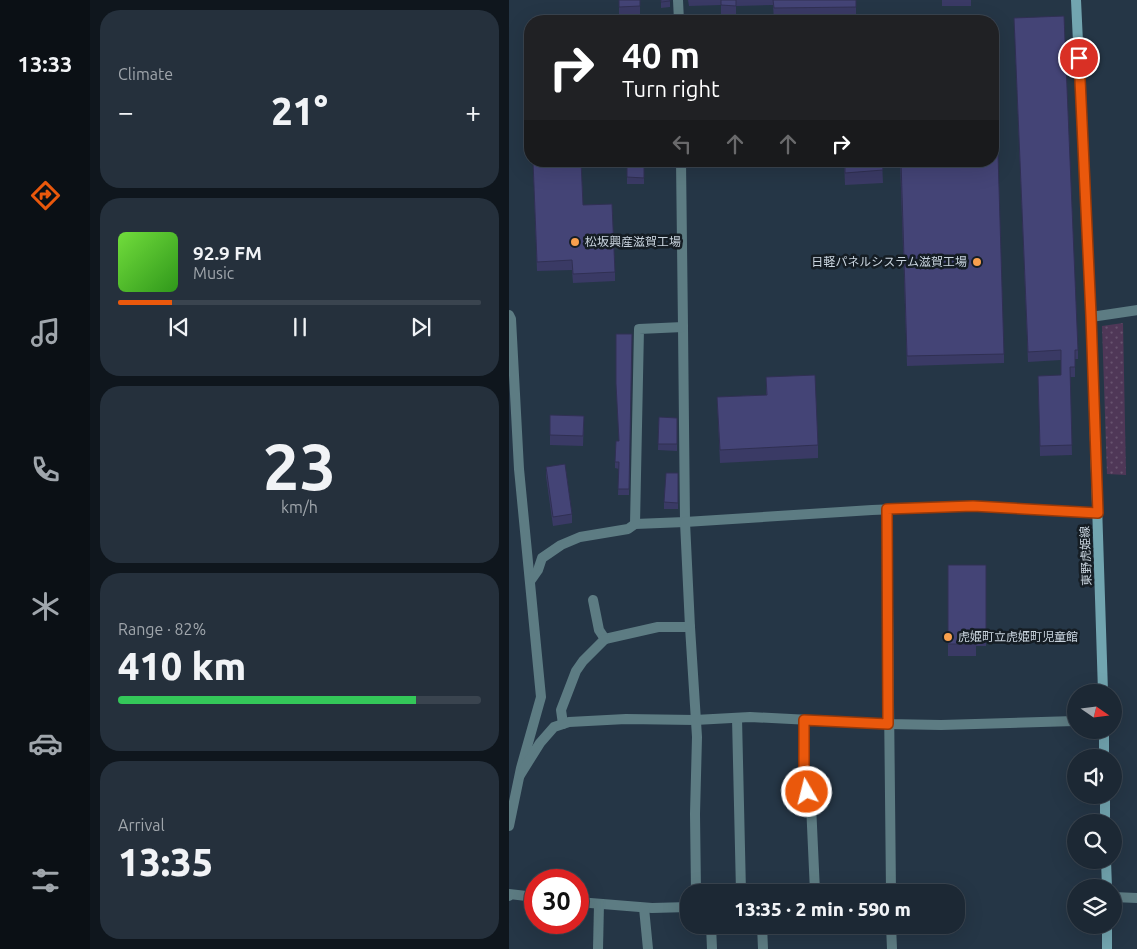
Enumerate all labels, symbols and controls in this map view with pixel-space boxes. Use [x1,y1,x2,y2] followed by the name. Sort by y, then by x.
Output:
[539,35,604,100] icon: right
[622,35,700,75] text: 40 m
[1058,37,1100,79] pin
[1065,44,1093,72] icon: arrive
[17,51,73,76] text: 13:33
[118,65,173,83] text: Climate
[622,76,720,101] text: Turn right
[271,90,328,132] text: 21°
[118,96,134,127] text: −
[465,96,481,127] text: +
[668,130,696,158] icon: left
[721,130,749,158] icon: ahead
[774,130,802,158] icon: ahead
[827,130,855,158] icon: right
[28,178,63,213] icon: directions
[585,235,681,248] place label: 松坂興産滋賀工場
[569,236,581,248] marker: 松坂興産滋賀工場
[193,242,262,264] text: 92.9 FM
[811,255,967,268] place label: 日軽パネルシステム滋賀工場
[971,256,983,268] marker: 日軽パネルシステム滋賀工場
[193,264,234,282] text: Music
[165,313,193,341] icon: previous
[286,313,314,341] icon: pause
[407,313,435,341] icon: next
[28,315,63,350] icon: music
[263,429,336,502] text: 23
[28,452,63,487] icon: phone
[281,498,318,516] text: km/h
[1078,526,1093,586] street label: 東野虎姫線
[28,589,63,624] icon: climate
[118,620,206,638] text: Range · 82%
[958,630,1078,643] place label: 虎姫町立虎姫町児童館
[942,631,954,643] marker: 虎姫町立虎姫町児童館
[118,645,246,687] text: 410 km
[1067,684,1121,739] north arrow
[1067,684,1122,934] map controls
[28,726,63,761] icon: car
[1067,749,1122,804] button: sound
[780,765,832,817] position arrow
[1067,814,1122,869] button: search
[118,816,165,834] text: Arrival
[118,841,213,883] text: 13:35
[28,863,63,898] icon: filters
[524,869,589,934] speed limit sign: 30
[1067,879,1122,934] button: layers
[734,898,911,920] text: 13:35 · 2 min · 590 m

